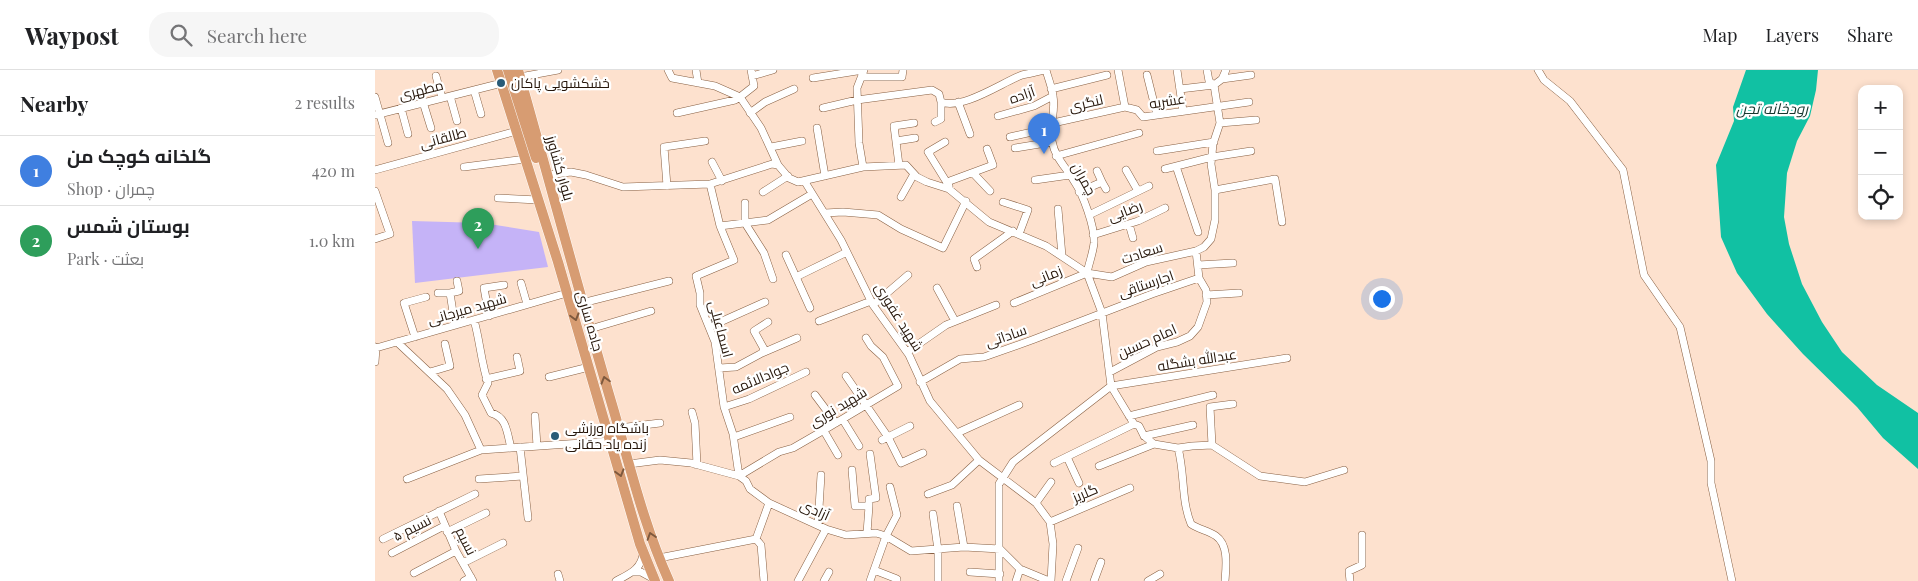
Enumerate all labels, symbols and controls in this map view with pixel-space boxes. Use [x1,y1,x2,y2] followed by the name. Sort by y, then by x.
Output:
[149,12,499,57] search box
[25,19,119,51] text: Waypost
[167,21,195,49] icon: search
[207,22,307,48] text: Search here
[1702,23,1737,47] text: Map
[1765,23,1819,47] text: Layers
[1847,23,1893,47] text: Share
[511,73,610,93] place label: خشکشویی پاکان
[397,75,445,104] street label: مطهری
[495,77,507,89] marker: خشکشویی پاکان
[1006,81,1038,108] street label: آزاده
[1858,85,1903,220] map controls
[1858,85,1903,130] button: +
[1148,88,1186,113] street label: عشریه
[20,89,89,117] text: Nearby
[1067,89,1105,116] street label: لنگری
[295,92,355,113] text: 2 results
[1736,98,1809,118] water label: رودخانه تجن
[1028,113,1060,154] pin: 1
[417,122,468,153] street label: طالقانی
[1858,130,1903,175] button: −
[542,132,579,203] street label: بلوار کشاورز
[67,142,211,168] text: گلخانه کوچک من
[1067,159,1101,199] street label: چمران
[33,160,39,181] text: 1
[312,160,355,181] text: 420 m
[1858,175,1903,220] button: locate
[67,178,155,199] text: Shop · چمران
[1105,195,1145,226] street label: رضایی
[462,208,494,249] pin: 2
[67,212,190,238] text: بوستان شمس
[32,230,40,251] text: 2
[309,230,355,251] text: 1.0 km
[1119,237,1165,268] street label: سعادت
[67,248,144,269] text: Park · بعثت
[1027,261,1065,291] street label: زمانی
[1116,265,1176,302] street label: اجارستاقی
[871,279,928,355] street label: شهید غفوری
[1369,286,1395,312] your location
[425,288,509,329] street label: شهید میرجانی
[573,288,608,353] street label: جاده ساری
[705,298,738,359] street label: اسماعیلی
[569,312,579,321] one-way arrow
[1114,319,1180,363] street label: امام حسین
[983,320,1029,351] street label: ساداتی
[1156,344,1238,375] street label: عبدالله بشگله
[728,357,791,398] street label: جوادالائمه
[600,376,611,384] one-way arrow
[805,382,870,431] street label: شهید نوری
[565,418,649,453] place label: باشگاه ورزشی زنده یاد حقانی
[549,430,561,442] marker: باشگاه ورزشی زنده یاد حقانی
[614,469,624,477] one-way arrow
[1068,479,1100,507] street label: گلریز
[797,495,833,525] street label: آزادی
[390,510,434,546] street label: نسیم ۵
[450,523,482,559] street label: نسیم
[647,532,657,540] one-way arrow

